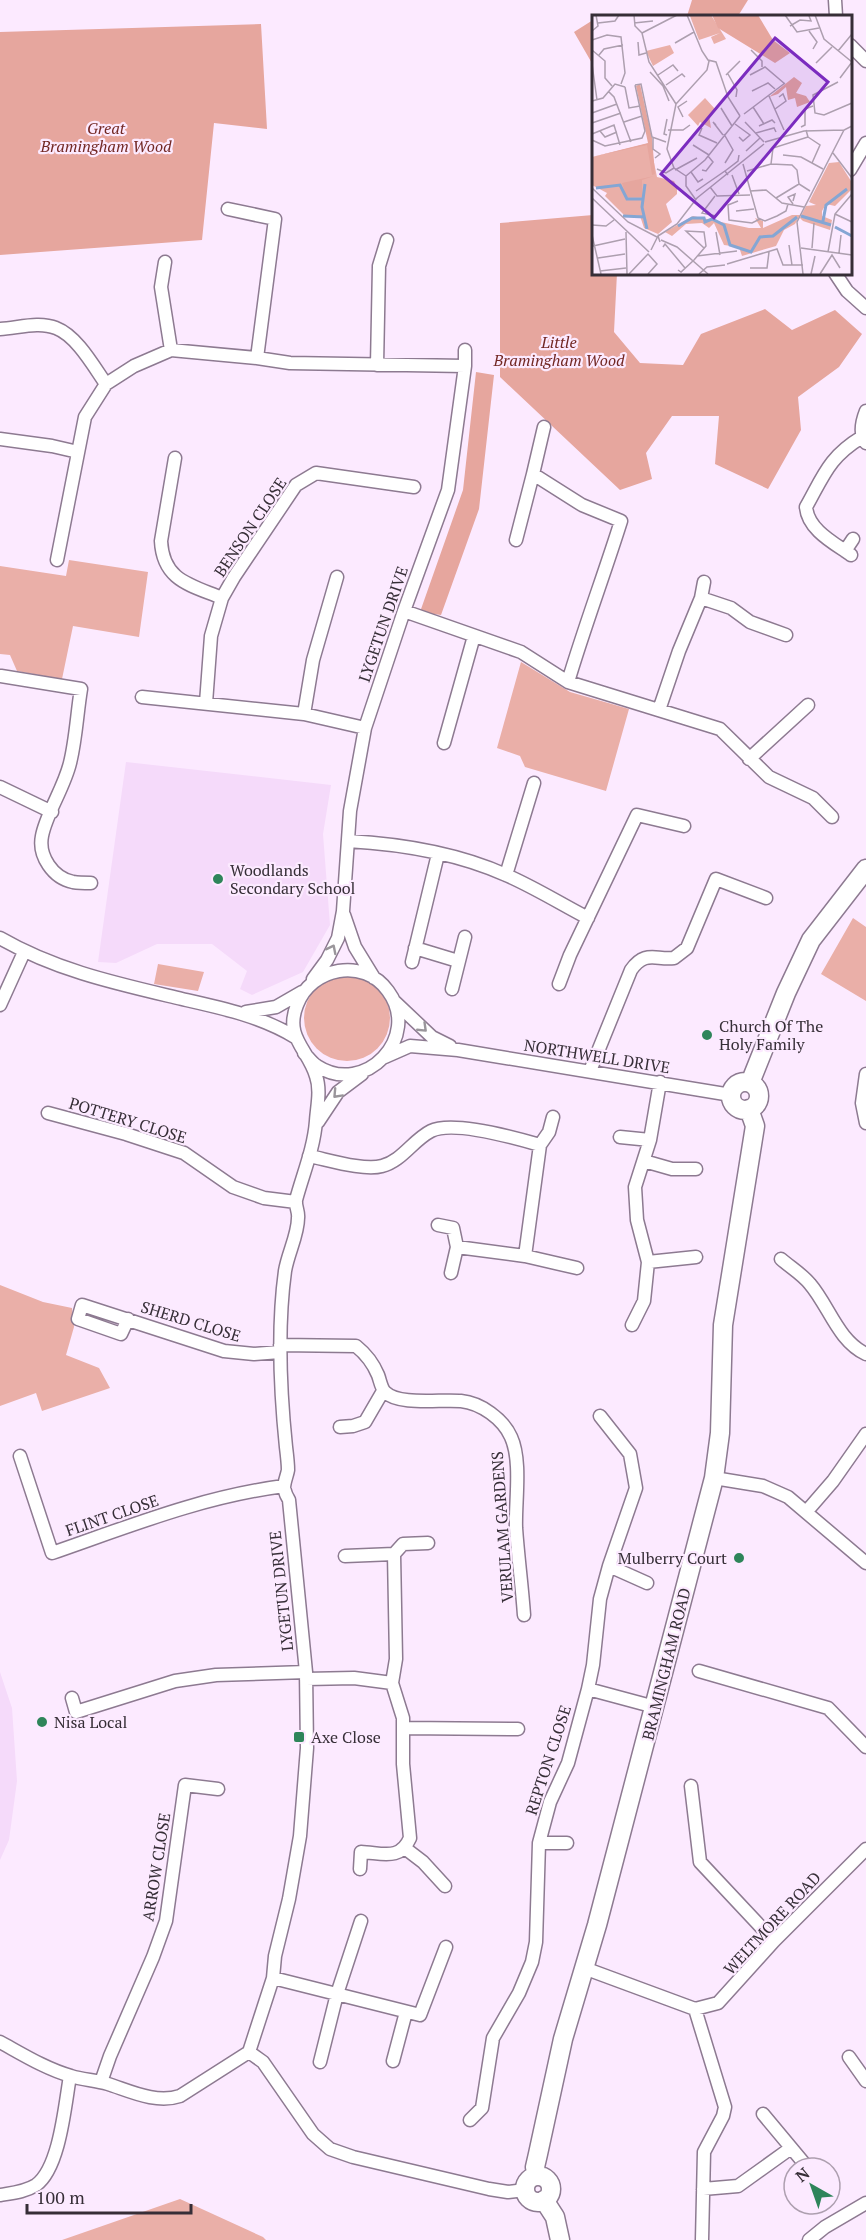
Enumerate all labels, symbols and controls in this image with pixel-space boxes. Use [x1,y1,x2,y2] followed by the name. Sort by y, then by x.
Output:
[592,15,851,274] inset map
[39,117,172,157] park label: Great Bramingham Wood
[492,331,625,371] park label: Little Bramingham Wood
[209,473,291,581] street label: BENSON CLOSE
[353,563,413,685] street label: LYGETUN DRIVE
[230,859,356,899] place label: Woodlands Secondary School
[211,872,225,886] marker: Woodlands Secondary School
[325,944,337,955] one-way arrow
[719,1015,823,1055] place label: Church Of The Holy Family
[417,1021,427,1032] one-way arrow
[700,1028,714,1042] marker: Church Of The Holy Family
[522,1034,672,1078] street label: NORTHWELL DRIVE
[333,1087,344,1097] one-way arrow
[67,1092,189,1148] street label: POTTERY CLOSE
[138,1295,244,1347] street label: SHERD CLOSE
[486,1451,518,1603] street label: VERULAM GARDENS
[63,1489,161,1541] street label: FLINT CLOSE
[264,1530,298,1652] street label: LYGETUN DRIVE
[618,1547,727,1569] place label: Mulberry Court
[732,1551,746,1565] marker: Mulberry Court
[636,1585,696,1743] street label: BRAMINGHAM ROAD
[520,1702,576,1818] street label: REPTON CLOSE
[54,1711,128,1733] place label: Nisa Local
[35,1715,49,1729] marker: Nisa Local
[311,1726,381,1748] place label: Axe Close
[292,1730,306,1744] marker: Axe Close
[137,1811,175,1923] street label: ARROW CLOSE
[718,1867,826,1979] street label: WELTMORE ROAD
[782,2156,842,2216] north arrow
[791,2162,814,2187] text: N
[27,2177,190,2215] scale bar
[36,2185,85,2209] text: 100 m

